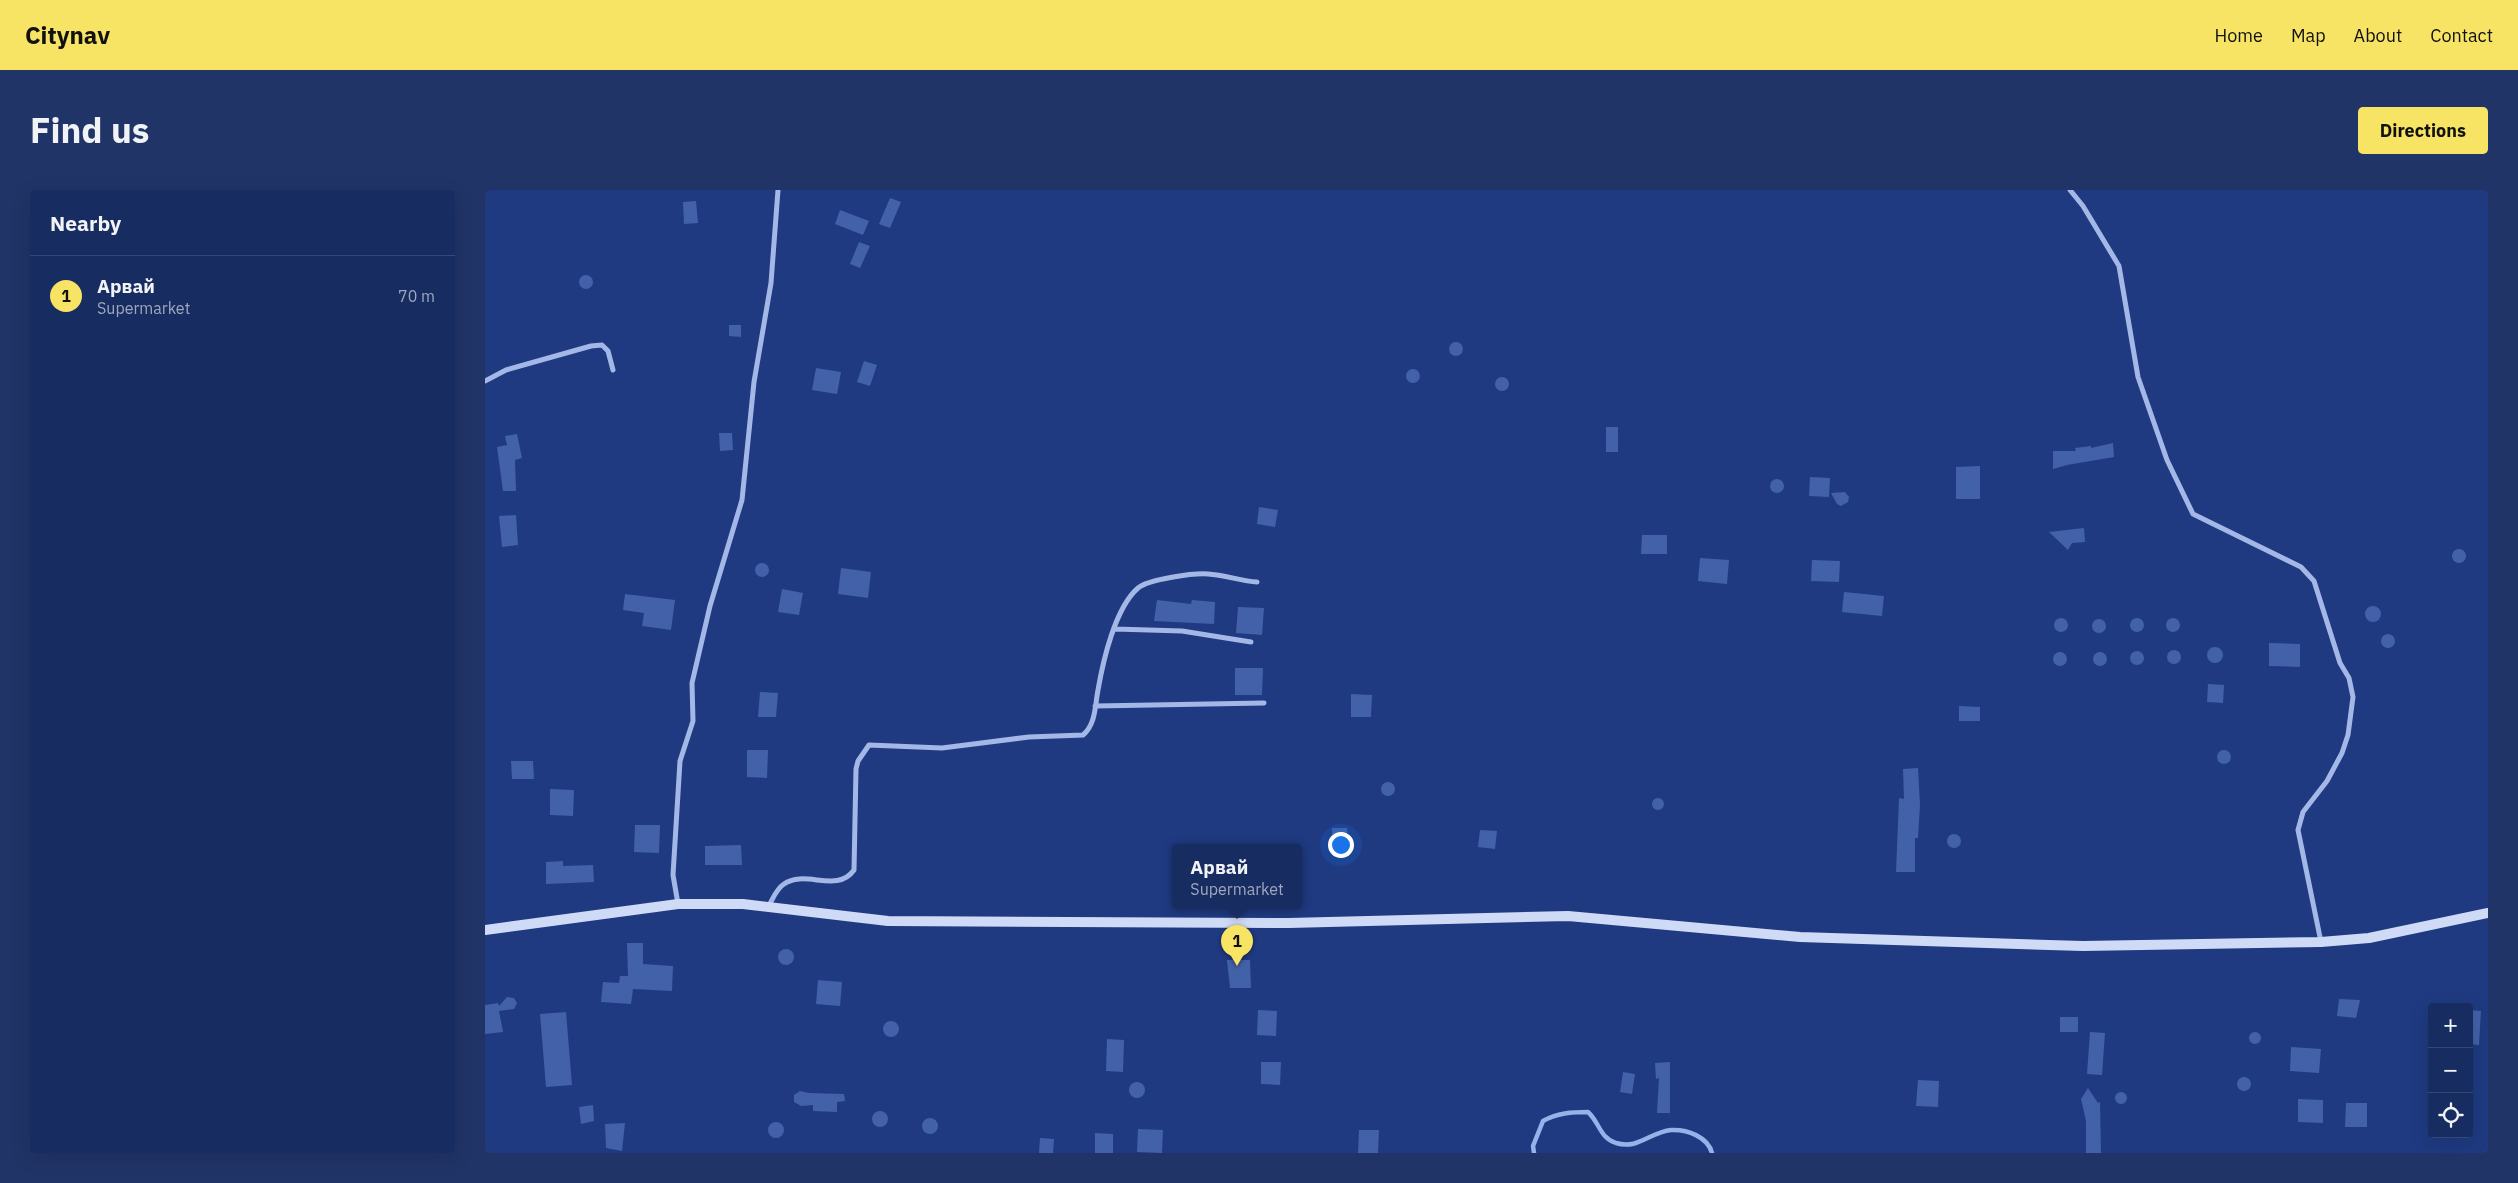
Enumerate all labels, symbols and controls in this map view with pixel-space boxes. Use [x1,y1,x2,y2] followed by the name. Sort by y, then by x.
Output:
[25,19,110,51] text: Citynav
[2215,24,2263,47] text: Home
[2291,24,2326,47] text: Map
[2354,24,2402,47] text: About
[2430,24,2493,47] text: Contact
[30,107,149,153] text: Find us
[2358,107,2488,154] button: Directions
[50,209,121,237] text: Nearby
[97,274,155,298] text: Арвай
[61,286,71,306] text: 1
[398,286,435,306] text: 70 m
[97,298,190,318] text: Supermarket
[1328,832,1354,858] your location
[1172,844,1302,909] popup
[1190,855,1248,879] text: Арвай
[1190,879,1284,899] text: Supermarket
[1221,925,1253,966] pin: 1
[2428,1003,2473,1138] map controls
[2428,1003,2473,1048] button: +
[2428,1048,2473,1093] button: −
[2428,1093,2473,1138] button: locate

